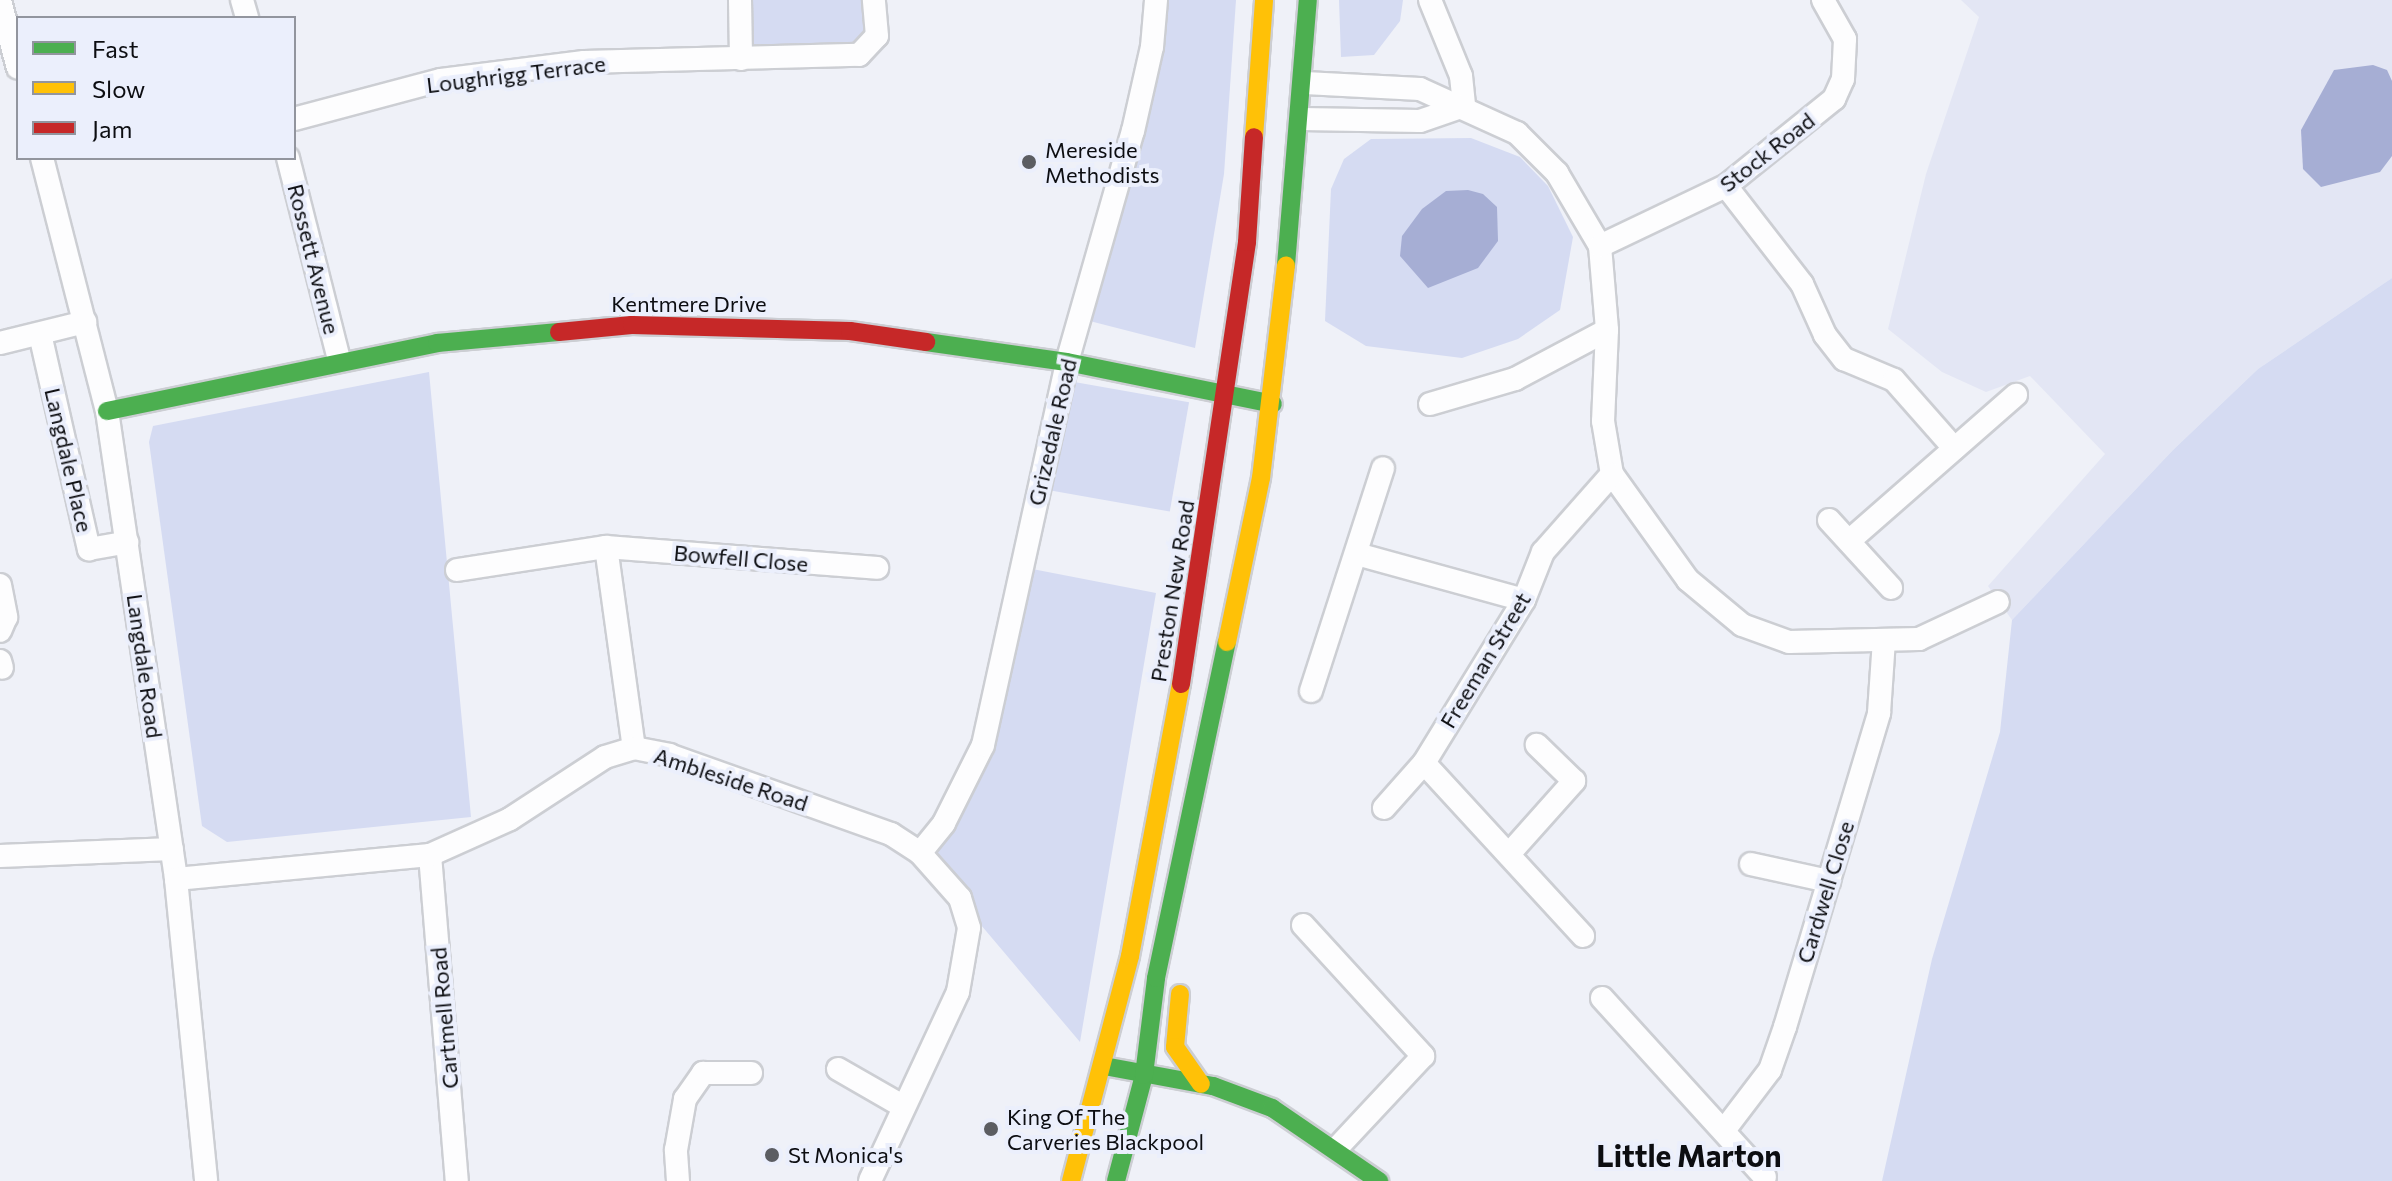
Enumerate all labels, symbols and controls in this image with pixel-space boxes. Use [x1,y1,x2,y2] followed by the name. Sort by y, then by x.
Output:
[16,16,296,160] legend
[92,34,139,63] text: Fast
[425,50,607,98] street label: Loughrigg Terrace
[92,74,145,103] text: Slow
[1714,107,1820,197] street label: Stock Road
[92,114,132,143] text: Jam
[1045,136,1160,188] place label: Mereside Methodists
[1020,153,1038,171] marker: Mereside Methodists
[283,181,345,337] street label: Rossett Avenue
[611,291,767,317] street label: Kentmere Drive
[1022,356,1082,508] street label: Grizedale Road
[40,385,98,535] street label: Langdale Place
[1145,498,1199,684] street label: Preston New Road
[673,539,809,577] street label: Bowfell Close
[1434,587,1536,733] street label: Freeman Street
[122,592,168,740] street label: Langdale Road
[651,742,811,816] street label: Ambleside Road
[1791,818,1859,966] street label: Cardwell Close
[425,946,463,1090] street label: Cartmell Road
[1007,1103,1204,1154] place label: King Of The Carveries Blackpool
[982,1120,1000,1138] marker: King Of The Carveries Blackpool
[1596,1137,1782,1173] district label: Little Marton
[788,1142,903,1168] place label: St Monica's
[763,1146,781,1164] marker: St Monica's

